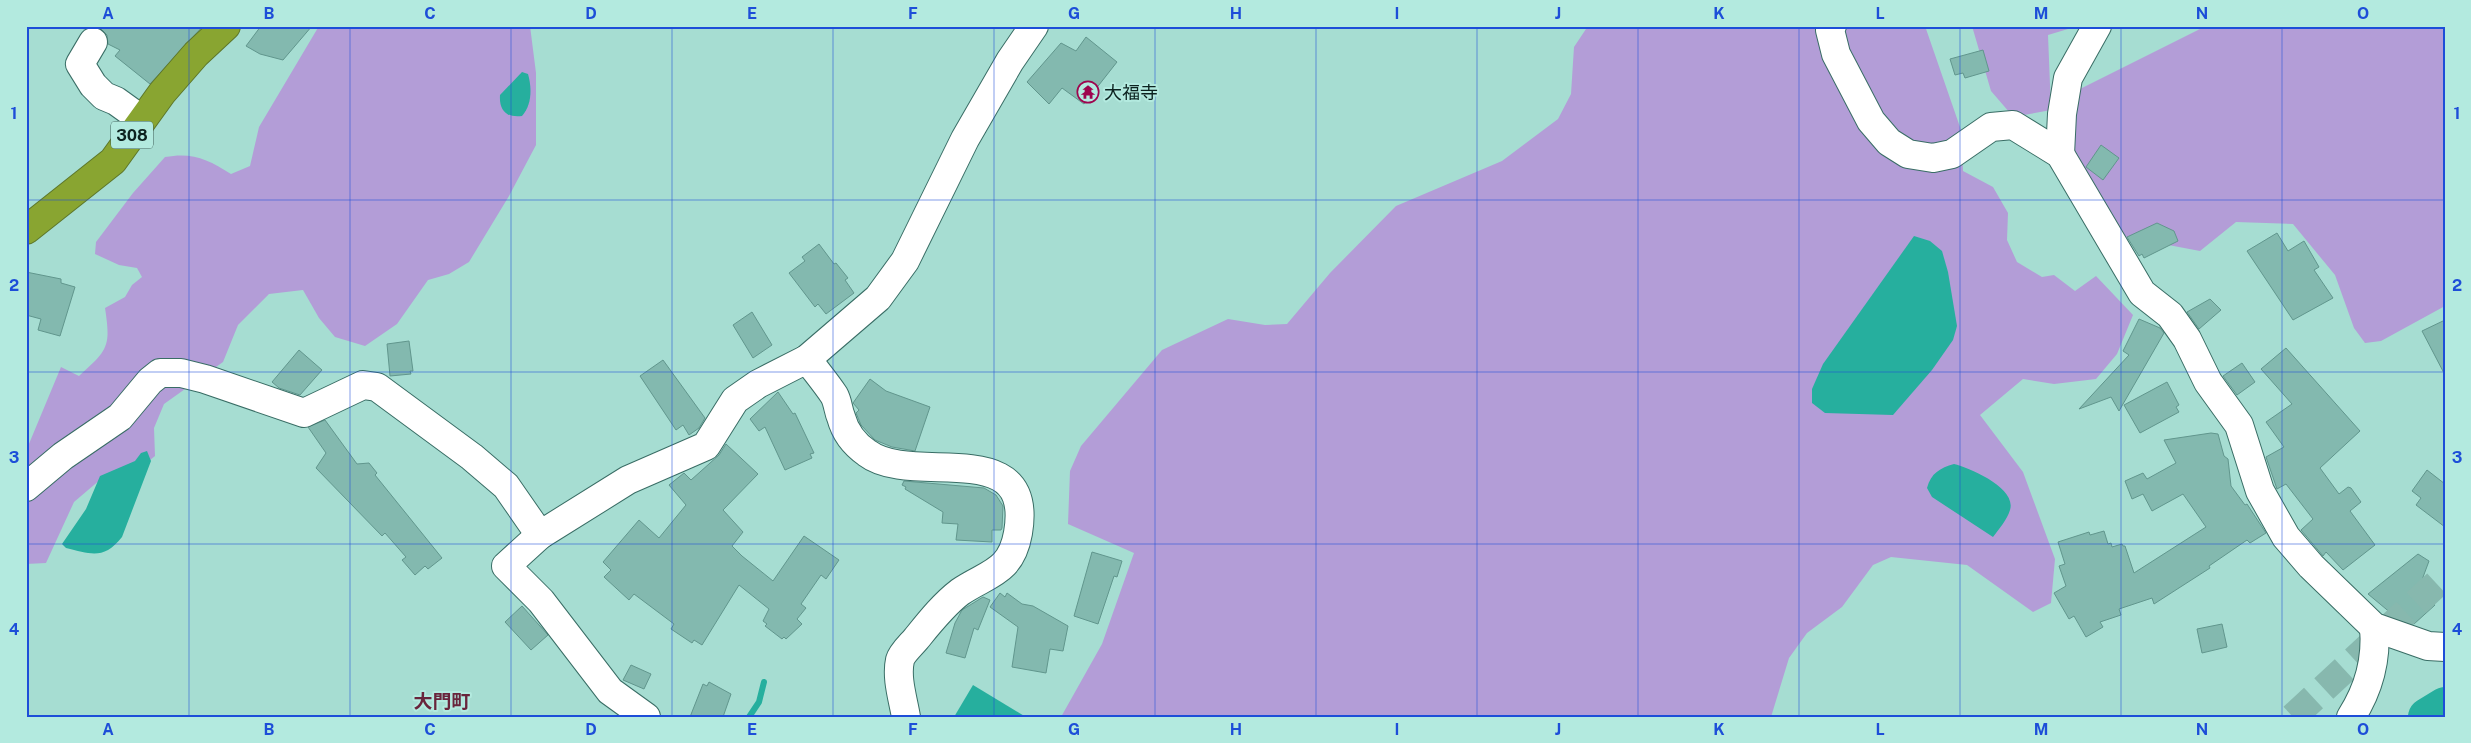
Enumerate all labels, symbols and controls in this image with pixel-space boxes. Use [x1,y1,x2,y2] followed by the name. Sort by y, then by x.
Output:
[102,4,114,23] text: A
[264,4,275,23] text: B
[424,4,436,23] text: C
[585,4,597,23] text: D
[747,4,757,23] text: E
[908,4,918,23] text: F
[1068,4,1080,23] text: G
[1230,4,1242,23] text: H
[1395,4,1399,23] text: I
[1555,4,1561,23] text: J
[1713,4,1725,23] text: K
[1875,4,1885,23] text: L
[2034,4,2048,23] text: M
[2196,4,2208,23] text: N
[2357,4,2369,23] text: O
[1076,80,1100,104] temple icon: 大福寺
[1104,82,1158,103] place label: 大福寺
[11,104,17,123] text: 1
[2454,104,2460,123] text: 1
[111,122,153,148] road number: 308
[9,276,19,295] text: 2
[2452,276,2462,295] text: 2
[9,448,19,467] text: 3
[2452,448,2462,467] text: 3
[9,620,20,639] text: 4
[2452,620,2463,639] text: 4
[413,690,471,712] district label: 大門町
[102,720,114,739] text: A
[264,720,275,739] text: B
[424,720,436,739] text: C
[585,720,597,739] text: D
[747,720,757,739] text: E
[908,720,918,739] text: F
[1068,720,1080,739] text: G
[1230,720,1242,739] text: H
[1395,720,1399,739] text: I
[1555,720,1561,739] text: J
[1713,720,1725,739] text: K
[1875,720,1885,739] text: L
[2034,720,2048,739] text: M
[2196,720,2208,739] text: N
[2357,720,2369,739] text: O

